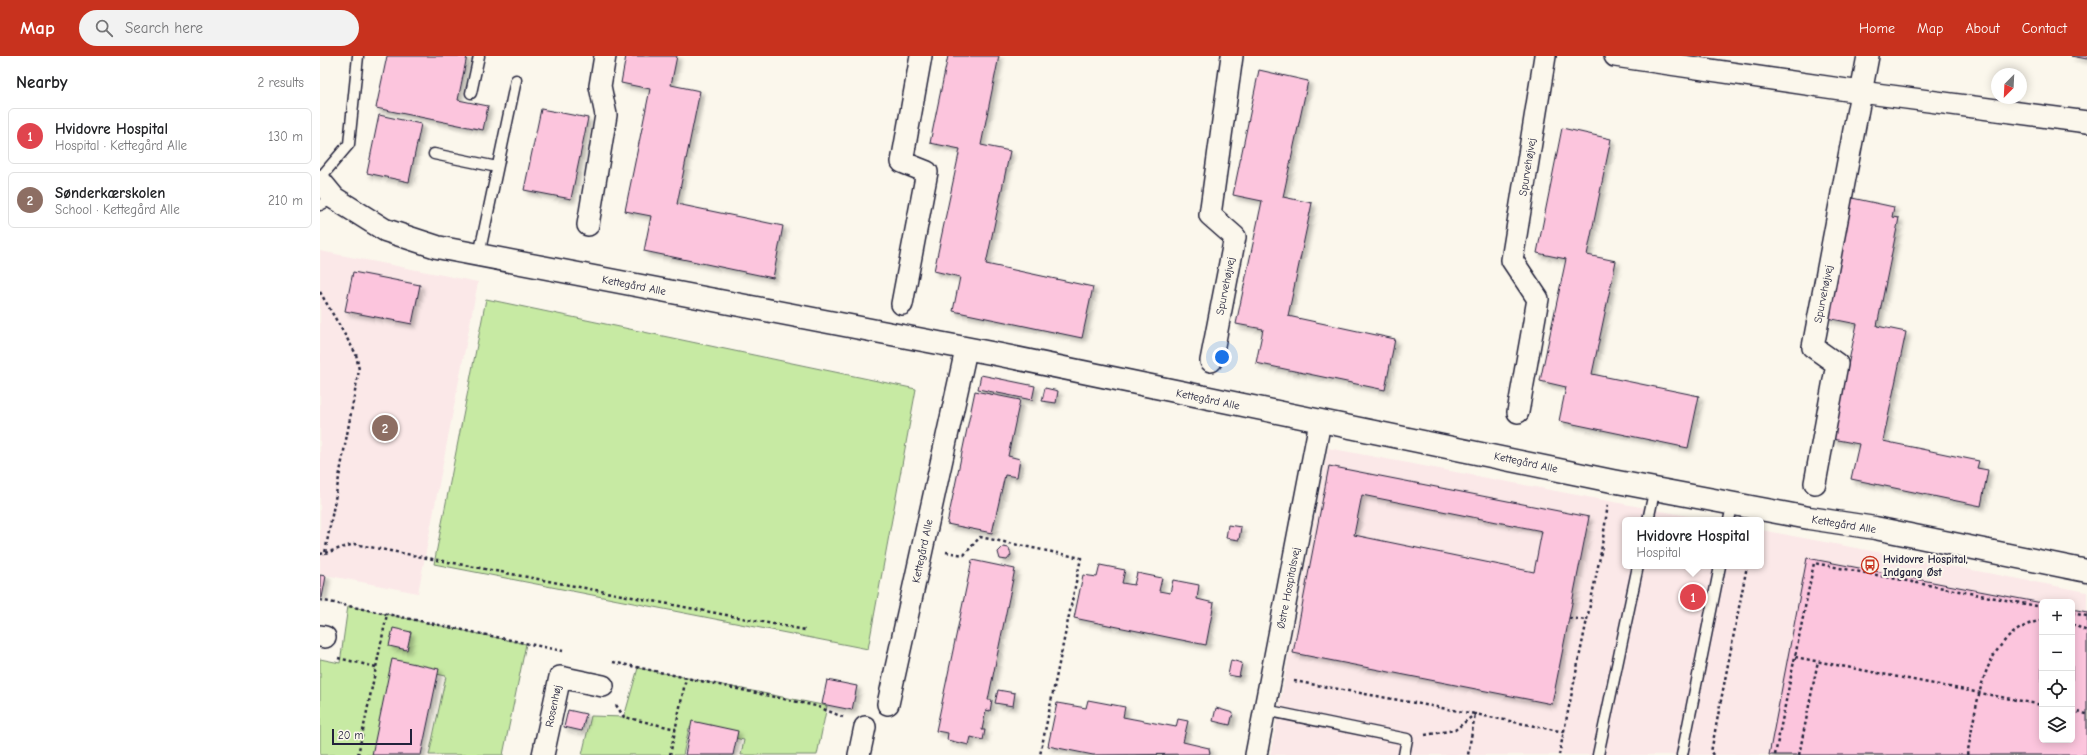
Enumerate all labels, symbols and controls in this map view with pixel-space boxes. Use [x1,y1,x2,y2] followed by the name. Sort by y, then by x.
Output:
[79,10,359,46] search box
[20,17,55,39] text: Map
[93,17,115,39] icon: search
[125,19,203,37] text: Search here
[1859,20,1895,37] text: Home
[1917,20,1943,37] text: Map
[1965,20,2000,37] text: About
[2022,20,2067,37] text: Contact
[1991,68,2027,104] north arrow
[16,73,67,92] text: Nearby
[257,75,304,90] text: 2 results
[55,120,168,138] text: Hvidovre Hospital
[27,129,33,144] text: 1
[268,129,303,144] text: 130 m
[1516,137,1538,197] street label: Spurvehøjvej
[55,138,187,153] text: Hospital · Kettegård Alle
[55,184,165,202] text: Sønderkærskolen
[27,193,33,208] text: 2
[268,193,303,208] text: 210 m
[55,202,180,217] text: School · Kettegård Alle
[1214,256,1237,316] street label: Spurvehøjvej
[1812,264,1835,324] street label: Spurvehøjvej
[601,273,667,298] street label: Kettegård Alle
[1212,347,1232,367] your location
[1175,386,1241,413] street label: Kettegård Alle
[372,413,398,443] pin: 2
[1493,449,1559,476] street label: Kettegård Alle
[1811,513,1877,536] street label: Kettegård Alle
[1622,517,1764,569] popup
[909,518,936,584] street label: Kettegård Alle
[1637,527,1749,545] text: Hvidovre Hospital
[1637,545,1681,560] text: Hospital
[1274,546,1303,630] street label: Østre Hospitalsvej
[1883,553,1968,579] place label: Hvidovre Hospital, Indgang Øst
[1860,555,1880,575] bus stop icon: Hvidovre Hospital, Indgang Øst
[1680,582,1706,612] pin: 1
[2039,599,2075,743] map controls
[2039,599,2075,635] button: +
[2039,635,2075,671] button: −
[2039,671,2075,707] button: locate
[543,684,564,728] street label: Rosenhøj
[2039,707,2075,743] button: layers
[332,727,412,746] scale bar
[338,729,363,742] text: 20 m

